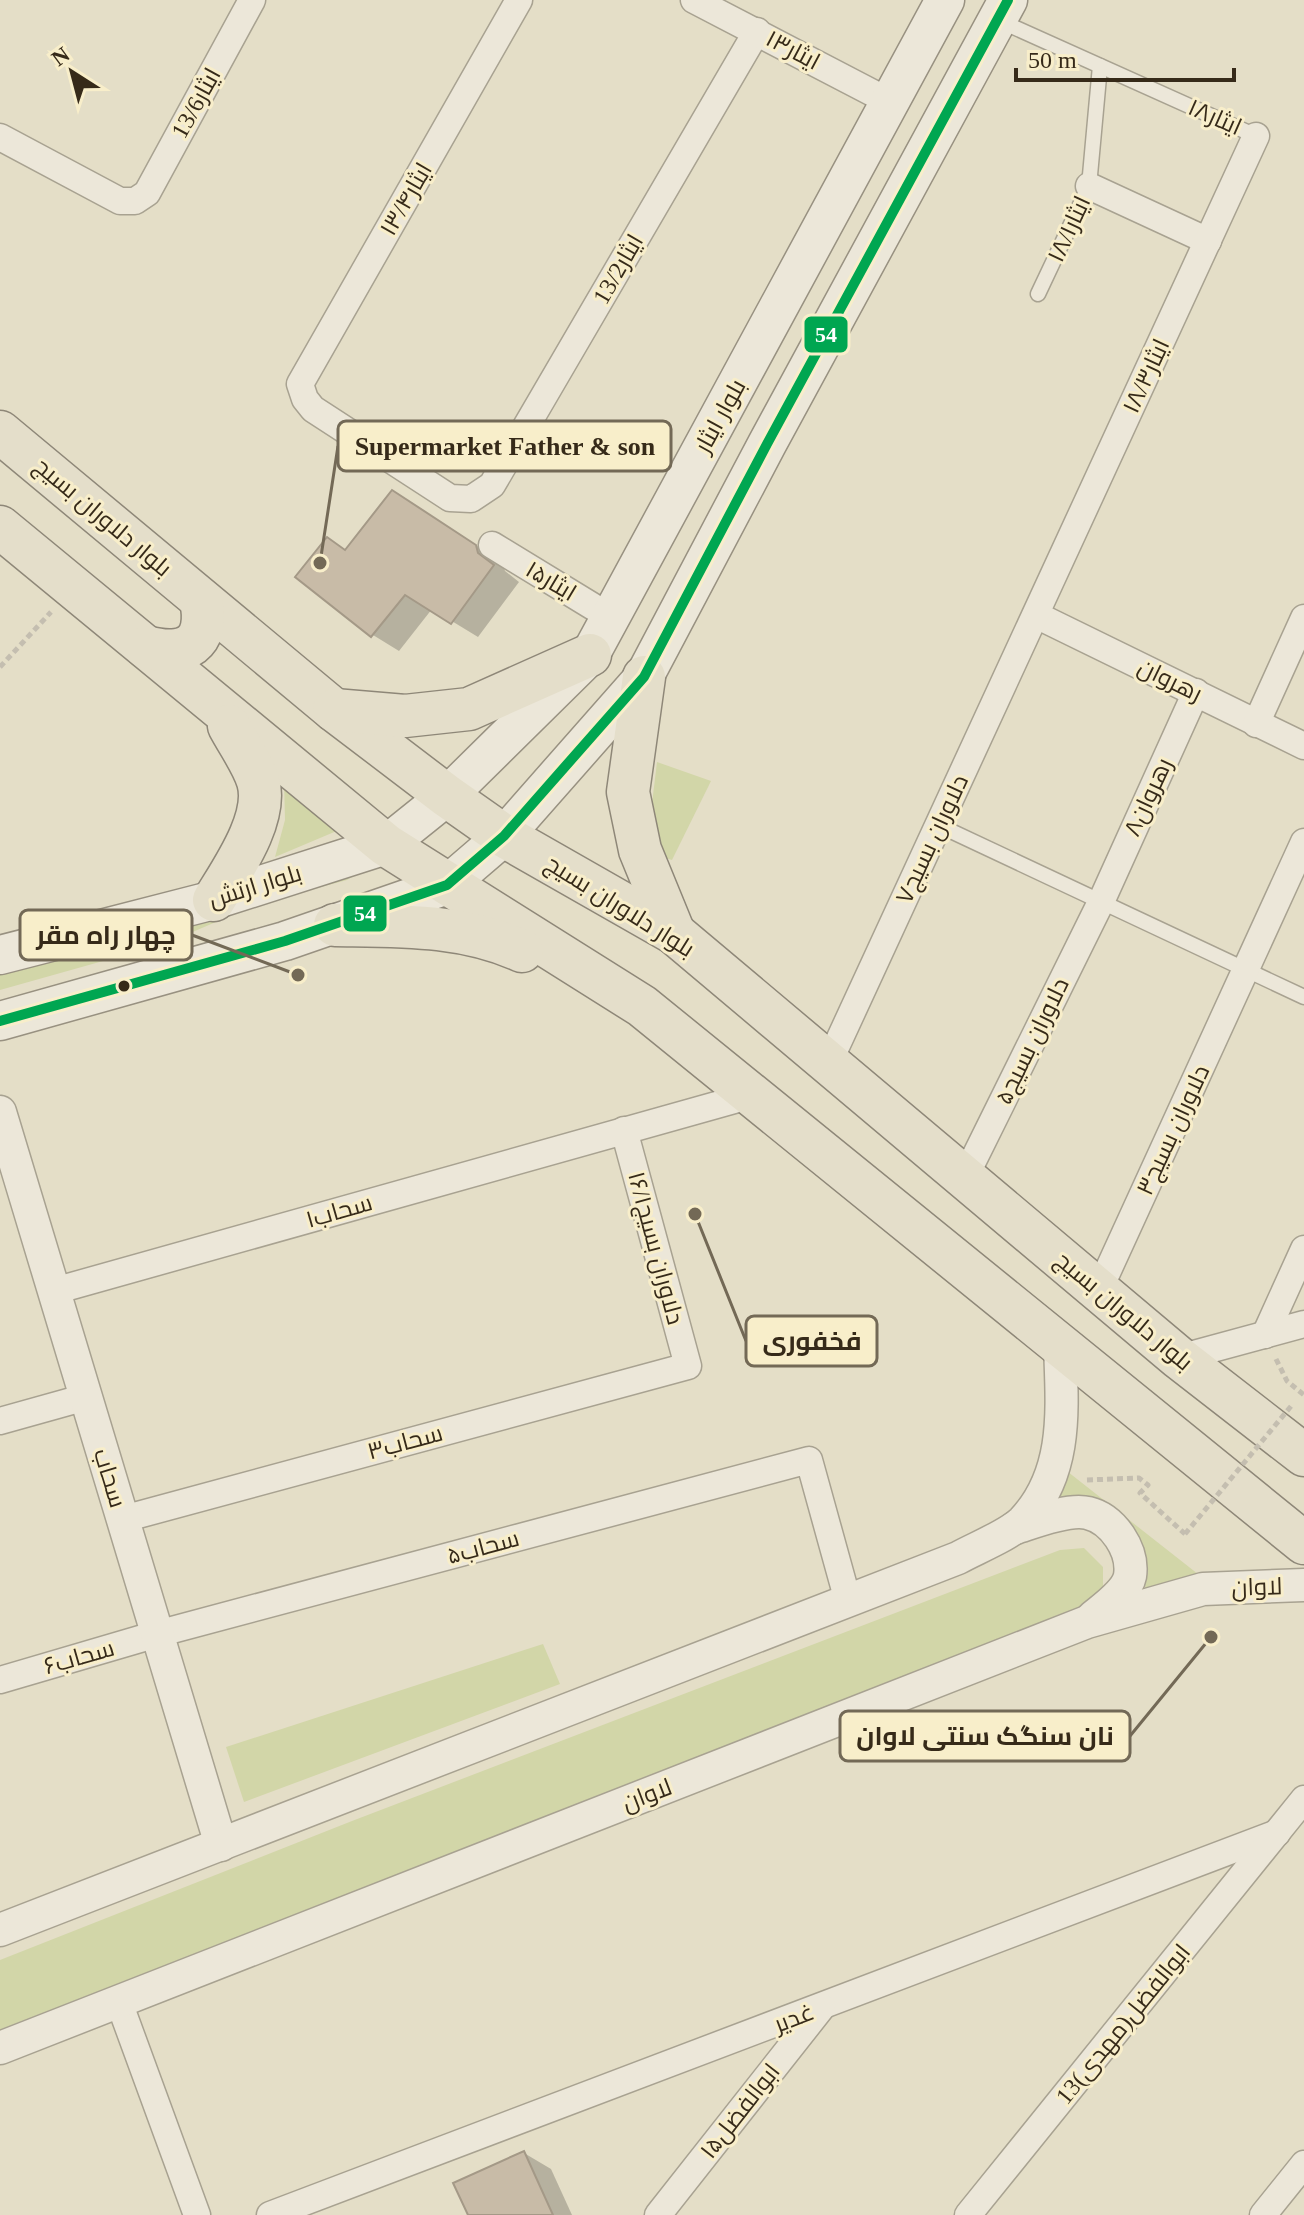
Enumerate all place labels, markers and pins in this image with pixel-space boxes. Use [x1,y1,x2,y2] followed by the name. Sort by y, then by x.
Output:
[338,421,671,471] callout: Supermarket Father & son
[20,910,192,960] callout: چهار راه مقر‍
[116,978,132,994] unlabelled marker
[746,1316,877,1366] callout: فخفوری
[840,1711,1130,1761] callout: نان سنگک سنتی لاوان

